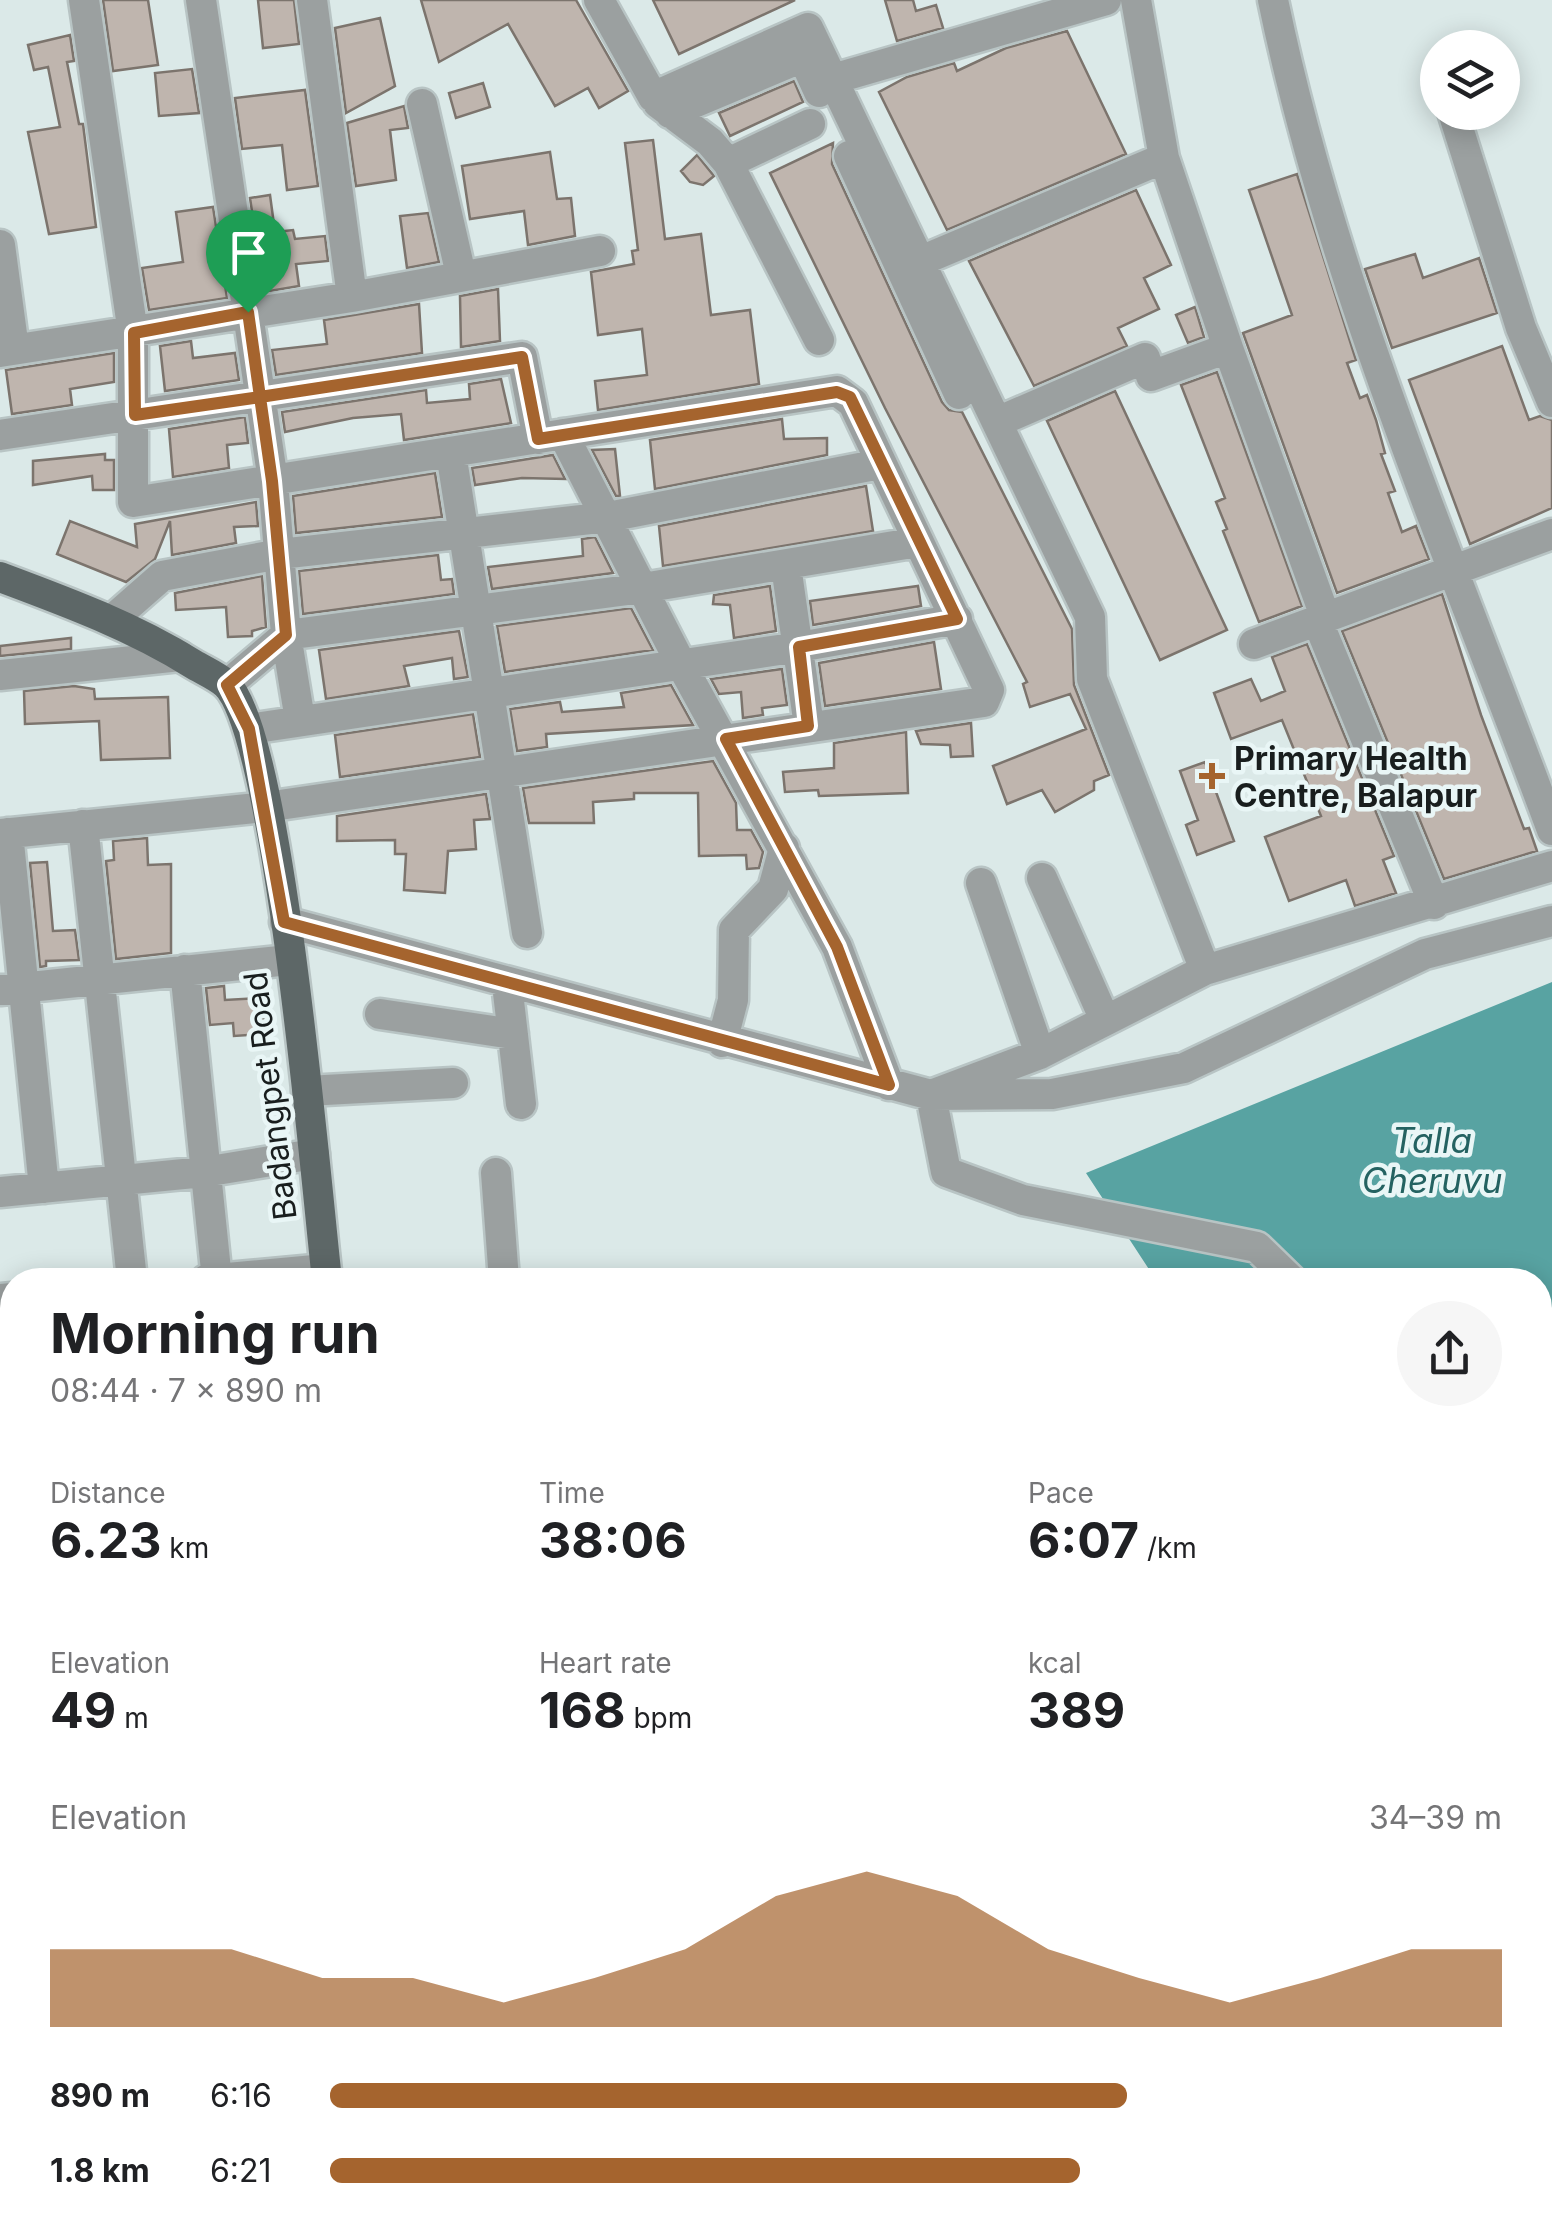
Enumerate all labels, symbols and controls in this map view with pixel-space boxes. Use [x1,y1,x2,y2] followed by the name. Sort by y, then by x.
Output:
[1420,30,1520,130] map controls
[1420,30,1520,130] button: layers
[206,210,291,313] pin
[221,225,276,280] icon: arrive
[1234,739,1477,815] place label: Primary Health Centre, Balapur
[1199,763,1225,789] marker: Primary Health Centre, Balapur
[235,970,305,1222] street label: Badangpet Road
[1362,1119,1502,1201] water label: Talla Cheruvu
[50,1300,380,1366] text: Morning run
[1397,1301,1502,1406] button: share
[50,1371,322,1410] text: 08:44 · 7 × 890 m
[50,1476,166,1510] text: Distance
[539,1476,605,1510] text: Time
[1028,1476,1094,1510] text: Pace
[50,1510,161,1570] text: 6.23
[539,1510,687,1570] text: 38:06
[1028,1510,1139,1570] text: 6:07
[161,1531,209,1565] text: km
[1139,1531,1197,1565] text: /km
[50,1646,170,1680] text: Elevation
[539,1646,672,1680] text: Heart rate
[1028,1646,1082,1680] text: kcal
[50,1680,116,1740] text: 49
[539,1680,626,1740] text: 168
[1028,1680,1125,1740] text: 389
[116,1701,149,1735] text: m
[626,1701,692,1735] text: bpm
[50,1798,187,1837] text: Elevation
[1369,1798,1502,1837] text: 34–39 m
[50,2076,150,2115] text: 890 m
[210,2076,272,2115] text: 6:16
[50,2151,150,2190] text: 1.8 km
[210,2151,272,2190] text: 6:21

